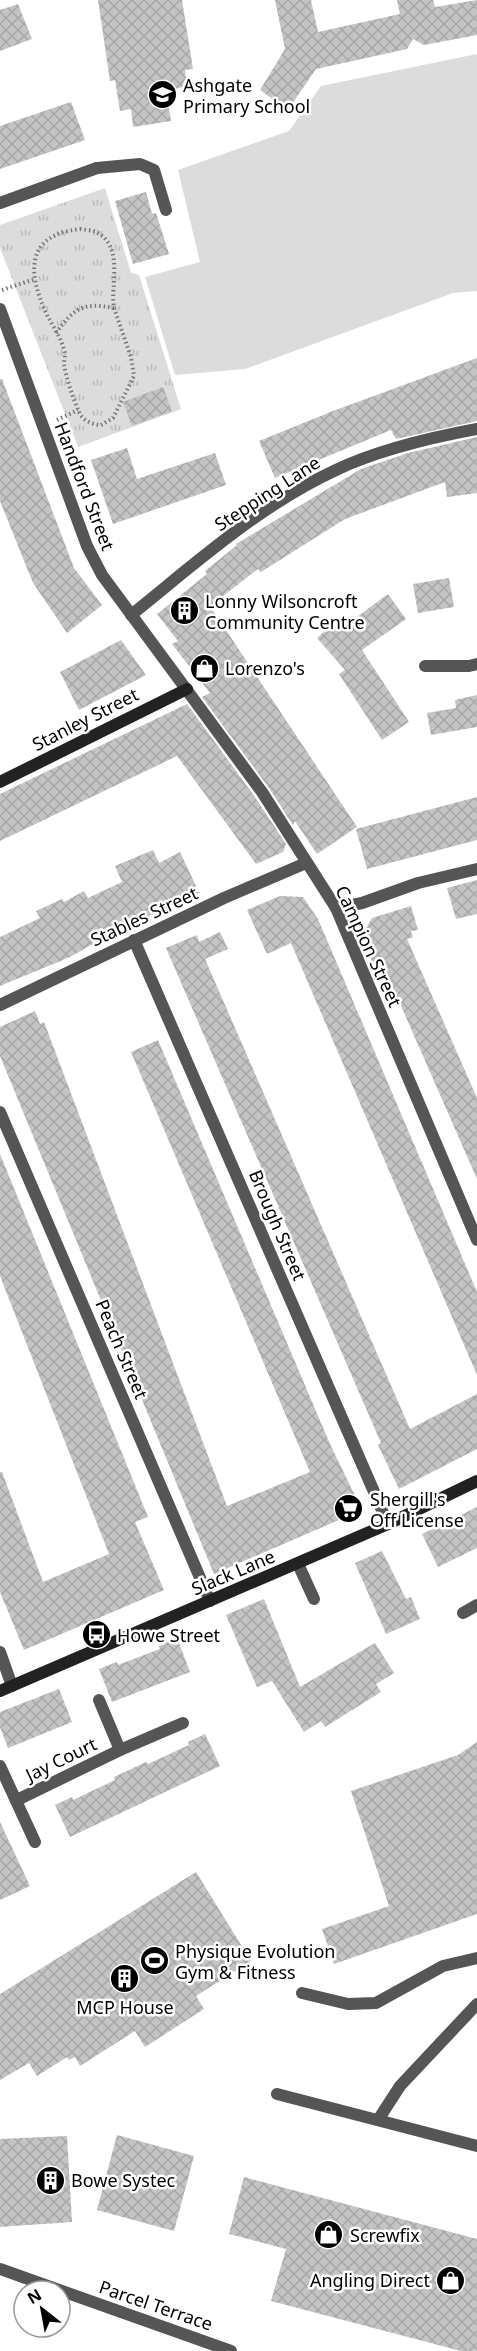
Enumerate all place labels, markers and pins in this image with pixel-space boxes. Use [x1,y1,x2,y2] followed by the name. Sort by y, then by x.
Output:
[183,73,310,118] place label: Ashgate Primary School
[146,79,178,111] school or university icon: Ashgate Primary School
[205,589,365,634] place label: Lonny Wilsoncroft Community Centre
[168,595,200,627] building icon: Lonny Wilsoncroft Community Centre
[188,652,220,684] shop icon: Lorenzo's
[225,656,305,680] place label: Lorenzo's
[370,1487,464,1532] place label: Shergill's Off License
[333,1493,365,1525] supermarket icon: Shergill's Off License
[80,1619,112,1651] bus stop icon: Howe Street
[117,1623,221,1647] place label: Howe Street
[175,1939,335,1984] place label: Physique Evolution Gym & Fitness
[138,1945,170,1977] sports icon: Physique Evolution Gym & Fitness
[109,1962,141,1994] building icon: MCP House
[76,1995,174,2019] place label: MCP House
[34,2164,66,2196] building icon: Bowe Systec
[71,2168,176,2192] place label: Bowe Systec
[313,2219,345,2251] shop icon: Screwfix
[350,2223,420,2247] place label: Screwfix
[435,2264,467,2296] shop icon: Angling Direct
[310,2268,430,2292] place label: Angling Direct

